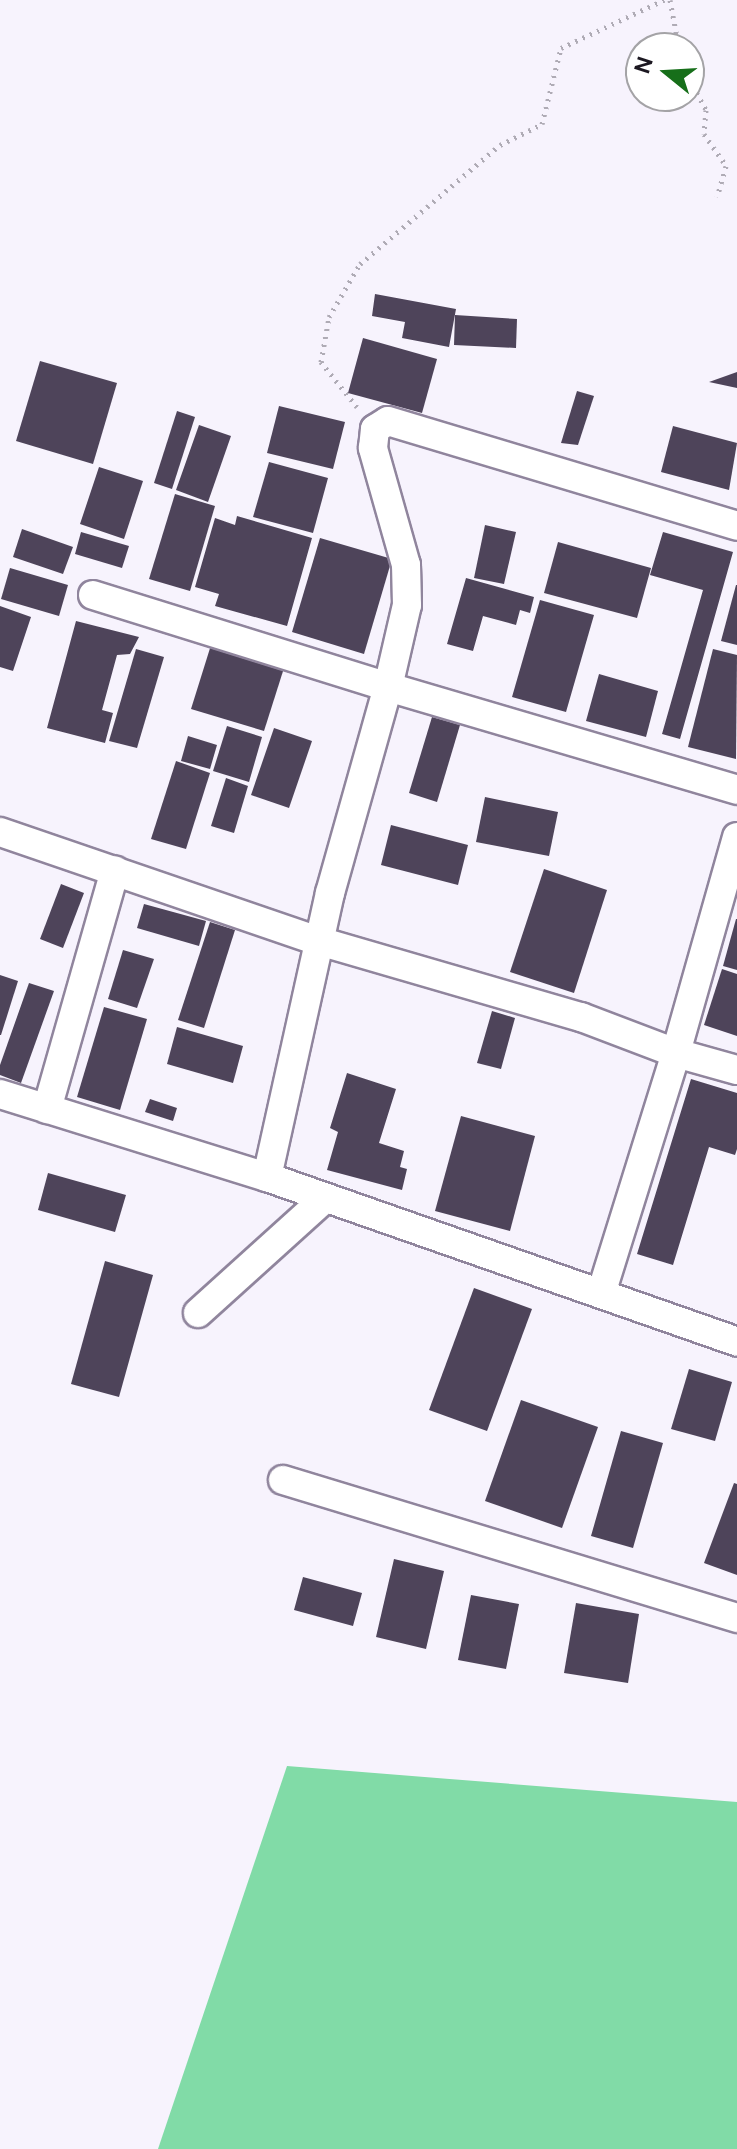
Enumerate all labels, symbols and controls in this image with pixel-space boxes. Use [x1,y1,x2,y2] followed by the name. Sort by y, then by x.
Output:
[625,32,705,112] north arrow
[627,53,660,77] text: N

